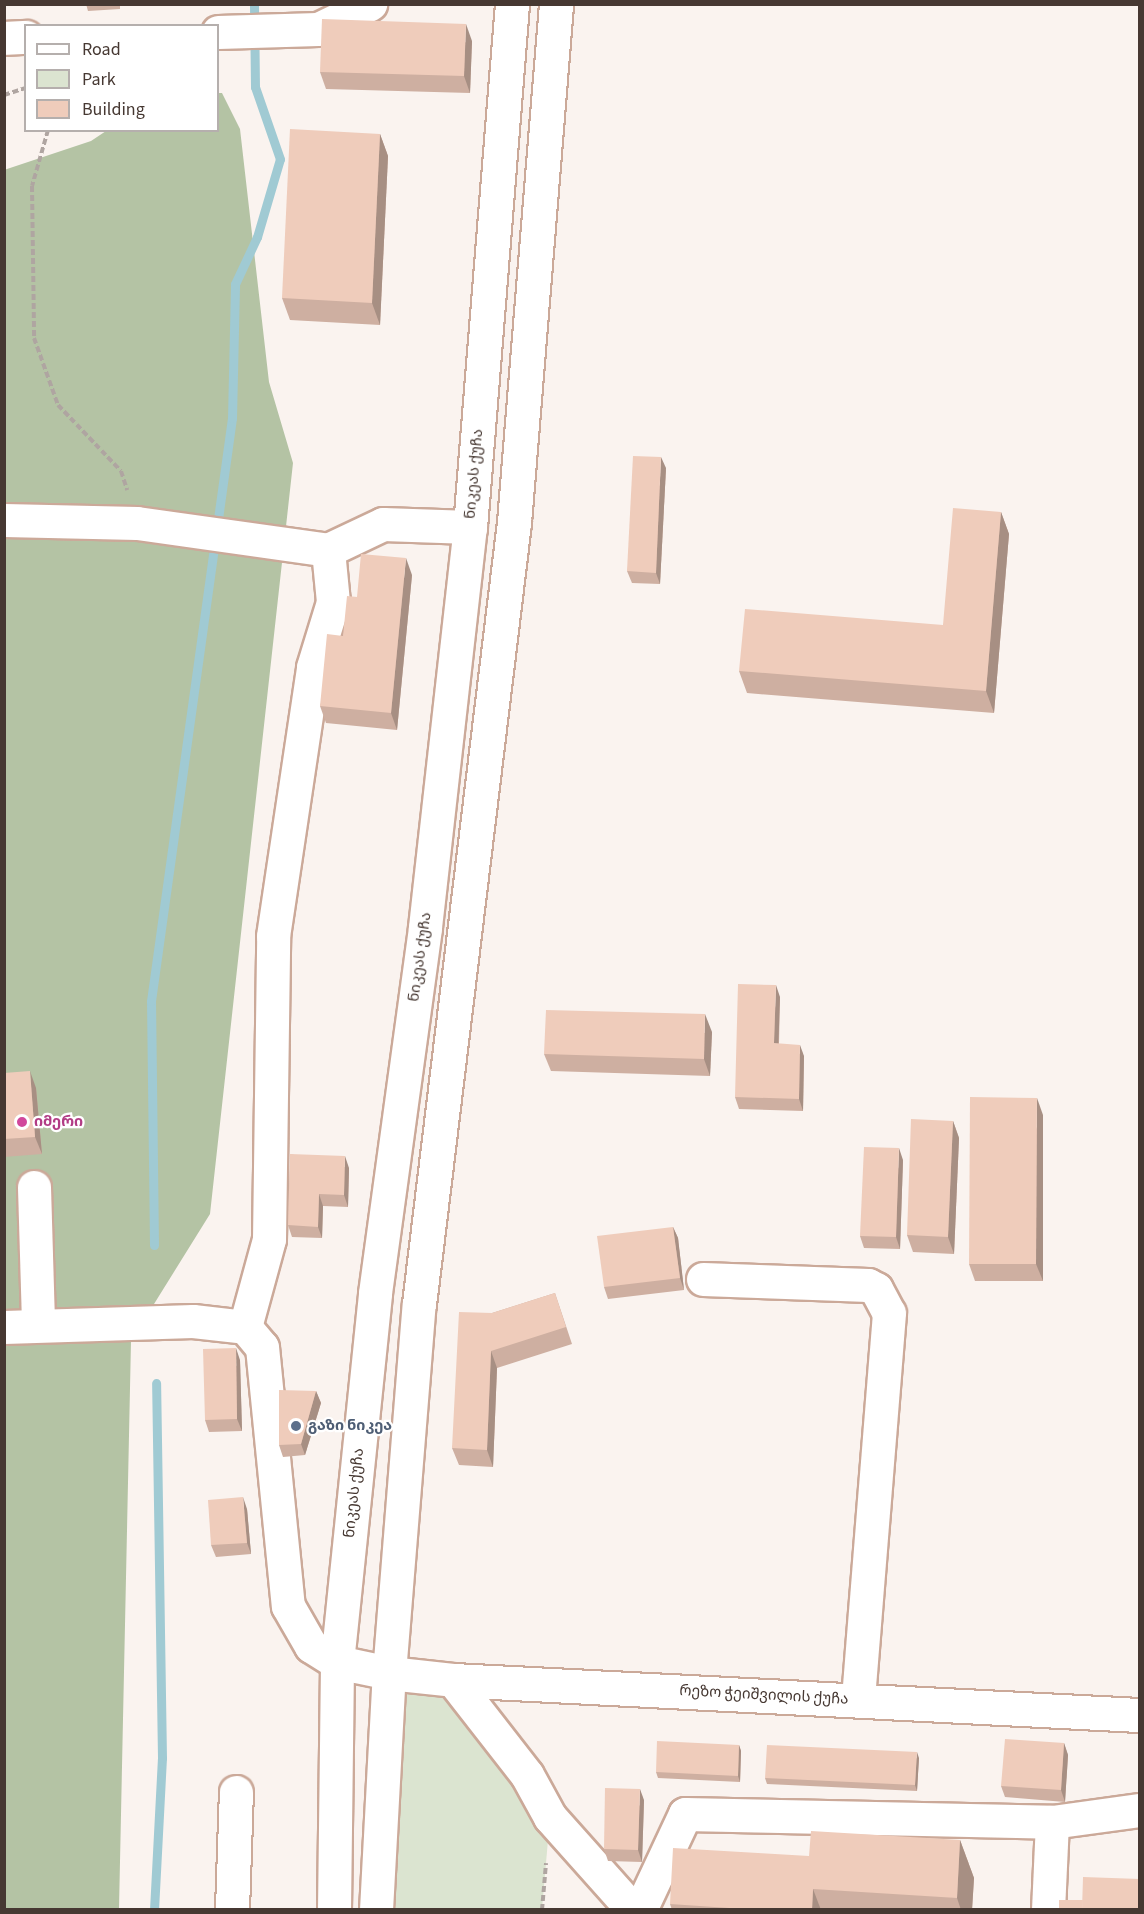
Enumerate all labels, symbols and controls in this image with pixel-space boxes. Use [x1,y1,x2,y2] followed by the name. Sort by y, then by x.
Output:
[24,24,219,132] legend
[82,37,121,62] text: Road
[82,67,116,92] text: Park
[82,97,145,122] text: Building
[461,428,487,520] street label: ნიკეას ქუჩა
[405,911,435,1003] street label: ნიკეას ქუჩა
[34,1113,83,1131] place label: იმერი
[15,1115,29,1129] marker: იმერი
[308,1417,392,1435] place label: გაზი ნიკეა
[289,1419,303,1433] marker: გაზი ნიკეა
[340,1447,368,1539] street label: ნიკეას ქუჩა
[679,1682,849,1708] street label: რეზო ჭეიშვილის ქუჩა

